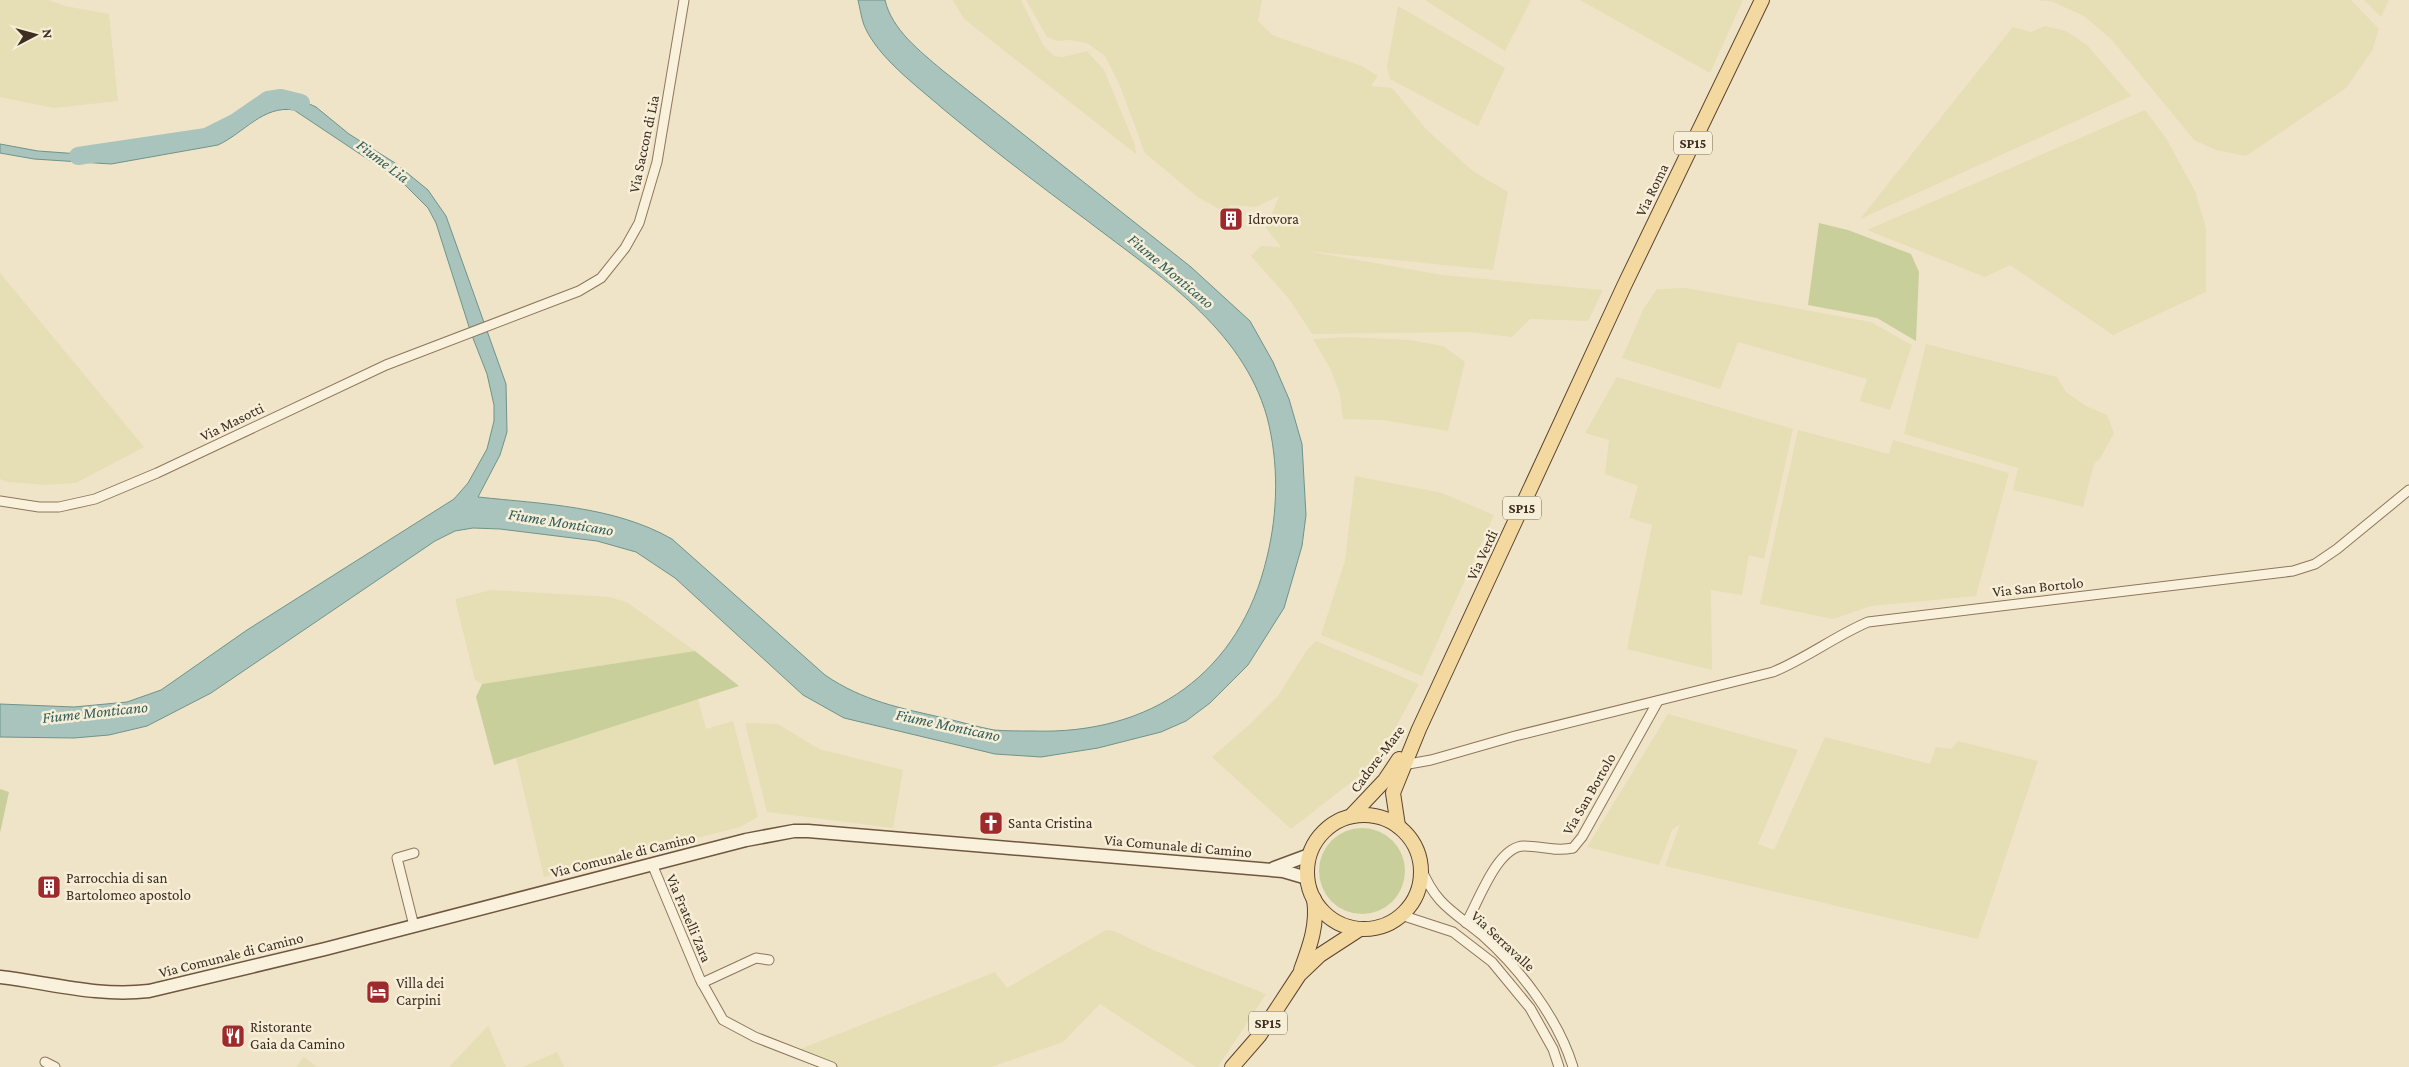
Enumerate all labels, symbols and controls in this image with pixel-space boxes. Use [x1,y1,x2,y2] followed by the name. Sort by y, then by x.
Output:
[10,10,60,60] north arrow
[39,28,56,40] text: N
[626,94,662,194] street label: Via Saccon di Lia
[1674,132,1712,154] road number: SP15
[354,136,413,186] water label: Fiume Lia
[1632,161,1672,219] street label: Via Roma
[1218,206,1244,232] building icon: Idrovora
[1248,211,1299,227] place label: Idrovora
[1125,230,1217,312] water label: Fiume Monticano
[198,400,266,444] street label: Via Masotti
[1503,496,1541,520] road number: SP15
[507,505,615,539] water label: Fiume Monticano
[1463,527,1501,583] street label: Via Verdi
[1992,574,2084,600] street label: Via San Bortolo
[41,698,149,726] water label: Fiume Monticano
[894,706,1002,744] water label: Fiume Monticano
[1347,722,1407,795] street label: Cadore-Mare
[1559,750,1619,838] street label: Via San Bortolo
[978,810,1004,836] church icon: Santa Cristina
[1008,815,1093,831] place label: Santa Cristina
[549,829,697,881] street label: Via Comunale di Camino
[1103,832,1253,860] street label: Via Comunale di Camino
[66,870,191,904] place label: Parrocchia di san Bartolomeo apostolo
[663,872,715,964] street label: Via Fratelli Zara
[36,874,62,900] building icon: Parrocchia di san Bartolomeo apostolo
[1468,907,1538,975] street label: Via Serravalle
[157,929,305,981] street label: Via Comunale di Camino
[396,975,444,1009] place label: Villa dei Carpini
[365,979,391,1005] hotel icon: Villa dei Carpini
[1249,1011,1287,1034] road number: SP15
[250,1019,345,1052] place label: Ristorante Gaia da Camino
[220,1023,246,1049] restaurant icon: Ristorante Gaia da Camino

